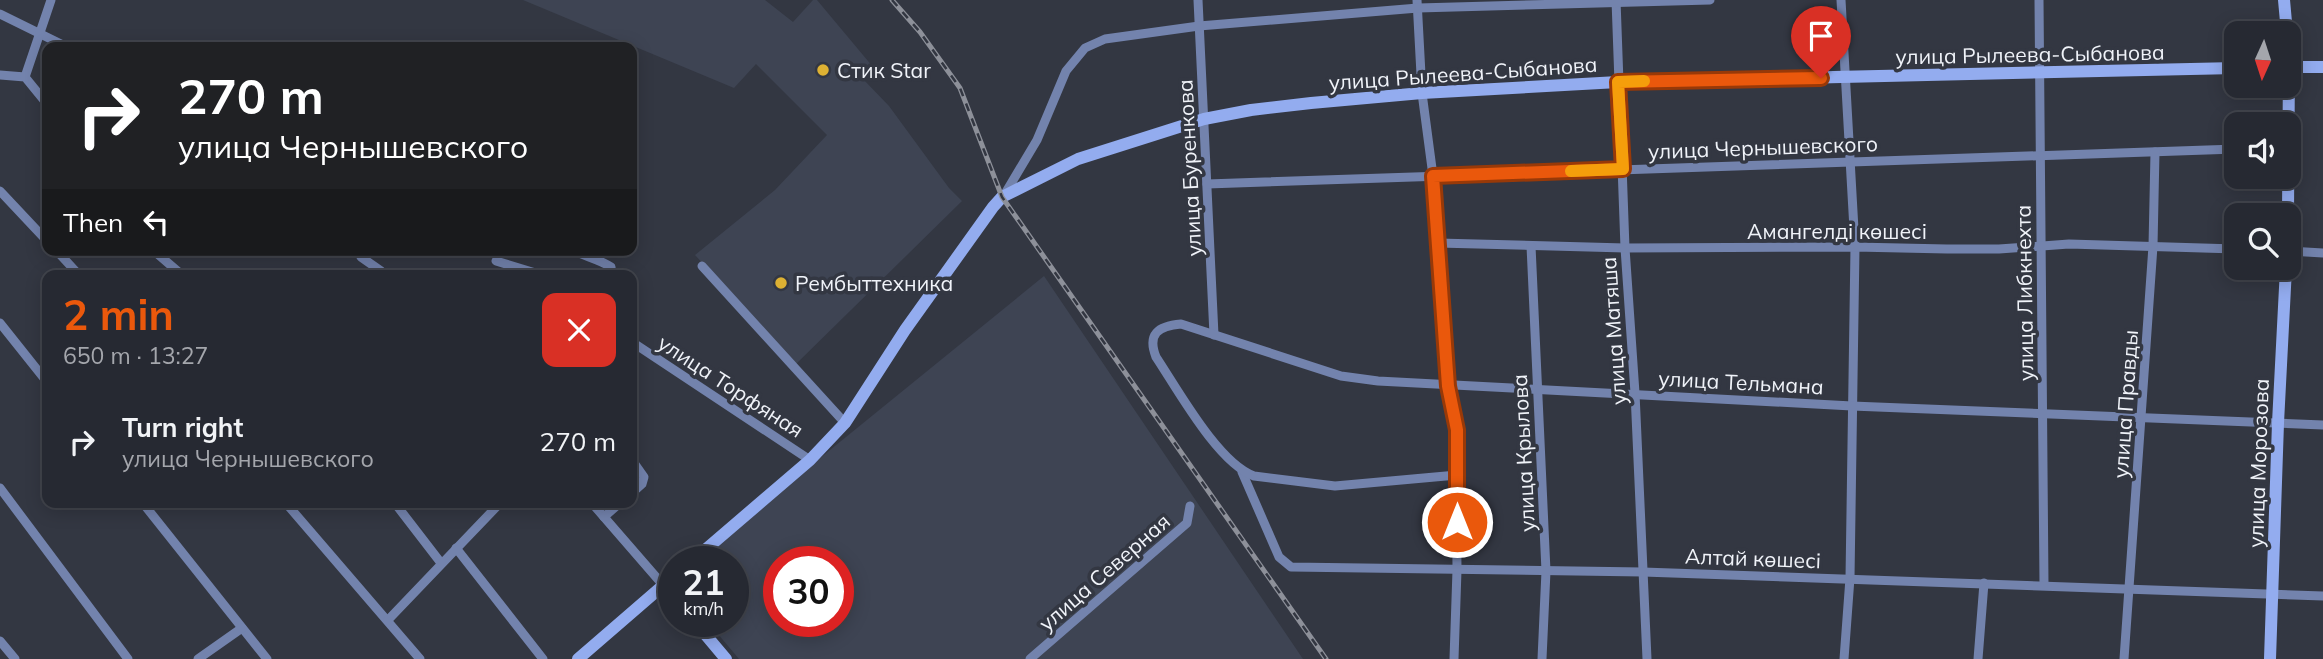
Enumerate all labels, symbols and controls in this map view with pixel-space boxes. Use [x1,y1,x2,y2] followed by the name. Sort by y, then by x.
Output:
[1791,6,1851,78] pin
[1802,17,1840,55] icon: arrive
[2224,21,2301,98] north arrow
[2224,21,2301,280] map controls
[1895,39,2165,69] street label: улица Рылеева-Сыбанова
[1328,51,1598,95] street label: улица Рылеева-Сыбанова
[837,57,931,83] place label: Стик Star
[815,62,831,78] marker: Стик Star
[178,65,324,126] text: 270 m
[63,70,154,161] icon: right
[1171,79,1207,257] street label: улица Буренкова
[2224,112,2301,189] button: sound
[178,126,528,166] text: улица Чернышевского
[1648,130,1878,164] street label: улица Чернышевского
[137,203,175,241] icon: left
[2224,203,2301,280] button: search
[2009,205,2039,381] street label: улица Либкнехта
[63,206,123,239] text: Then
[1747,218,1927,244] street label: Амангелді көшесі
[1595,256,1631,406] street label: улица Матяша
[795,270,953,296] place label: Рембыттехника
[773,275,789,291] marker: Рембыттехника
[63,288,174,341] text: 2 min
[542,293,616,367] button: close
[653,329,809,443] street label: улица Торфяная
[2107,329,2143,479] street label: улица Правды
[63,341,208,370] text: 650 m · 13:27
[1658,365,1824,399] street label: улица Тельмана
[1506,373,1540,533] street label: улица Крылова
[2242,378,2274,548] street label: улица Морозова
[122,411,243,444] text: Turn right
[63,423,101,461] icon: right
[540,425,616,458] text: 270 m
[122,444,374,473] text: улица Чернышевского
[1420,485,1494,559] position arrow
[1033,508,1175,636] street label: улица Северная
[1684,543,1822,573] street label: Алтай көшесі
[763,546,854,637] speed limit sign: 30
[682,560,725,604] text: 21
[683,597,724,620] text: km/h

